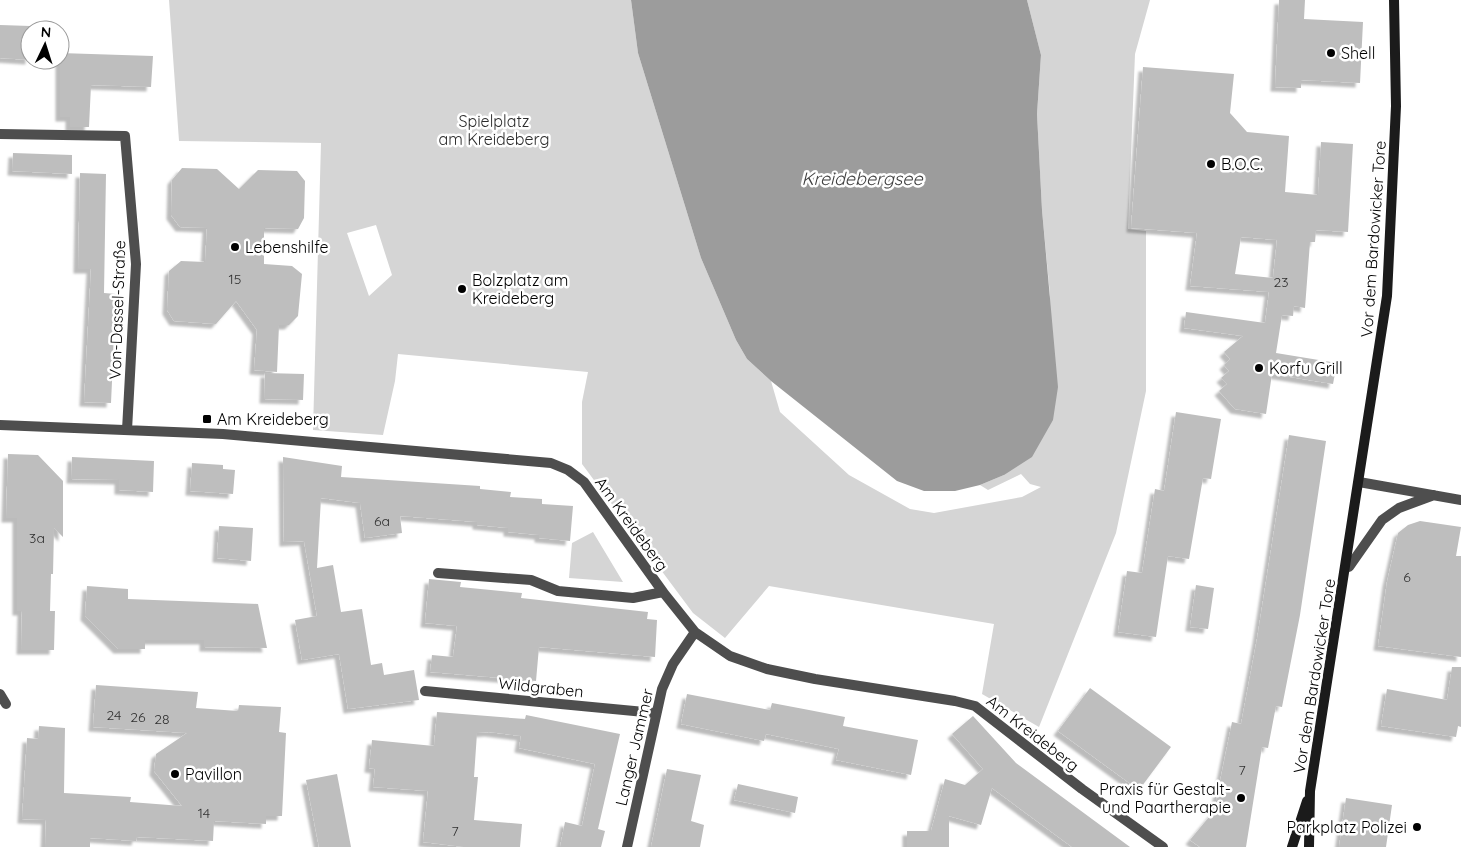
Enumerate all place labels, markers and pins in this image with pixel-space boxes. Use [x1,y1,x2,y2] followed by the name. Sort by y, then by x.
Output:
[1341,43,1375,63] place label: Shell
[1325,47,1337,59] marker: Shell
[1221,154,1263,174] place label: B.O.C.
[1205,158,1217,170] marker: B.O.C.
[245,237,328,257] place label: Lebenshilfe
[229,241,241,253] marker: Lebenshilfe
[472,270,568,308] place label: Bolzplatz am Kreideberg
[456,283,468,295] marker: Bolzplatz am Kreideberg
[1269,358,1343,378] place label: Korfu Grill
[1253,362,1265,374] marker: Korfu Grill
[217,409,329,429] place label: Am Kreideberg
[201,413,213,425] marker: Am Kreideberg
[185,764,242,784] place label: Pavillon
[169,768,181,780] marker: Pavillon
[1099,779,1231,817] place label: Praxis für Gestalt- und Paartherapie
[1235,792,1247,804] marker: Praxis für Gestalt- und Paartherapie
[1286,817,1407,837] place label: Parkplatz Polizei
[1411,821,1423,833] marker: Parkplatz Polizei

